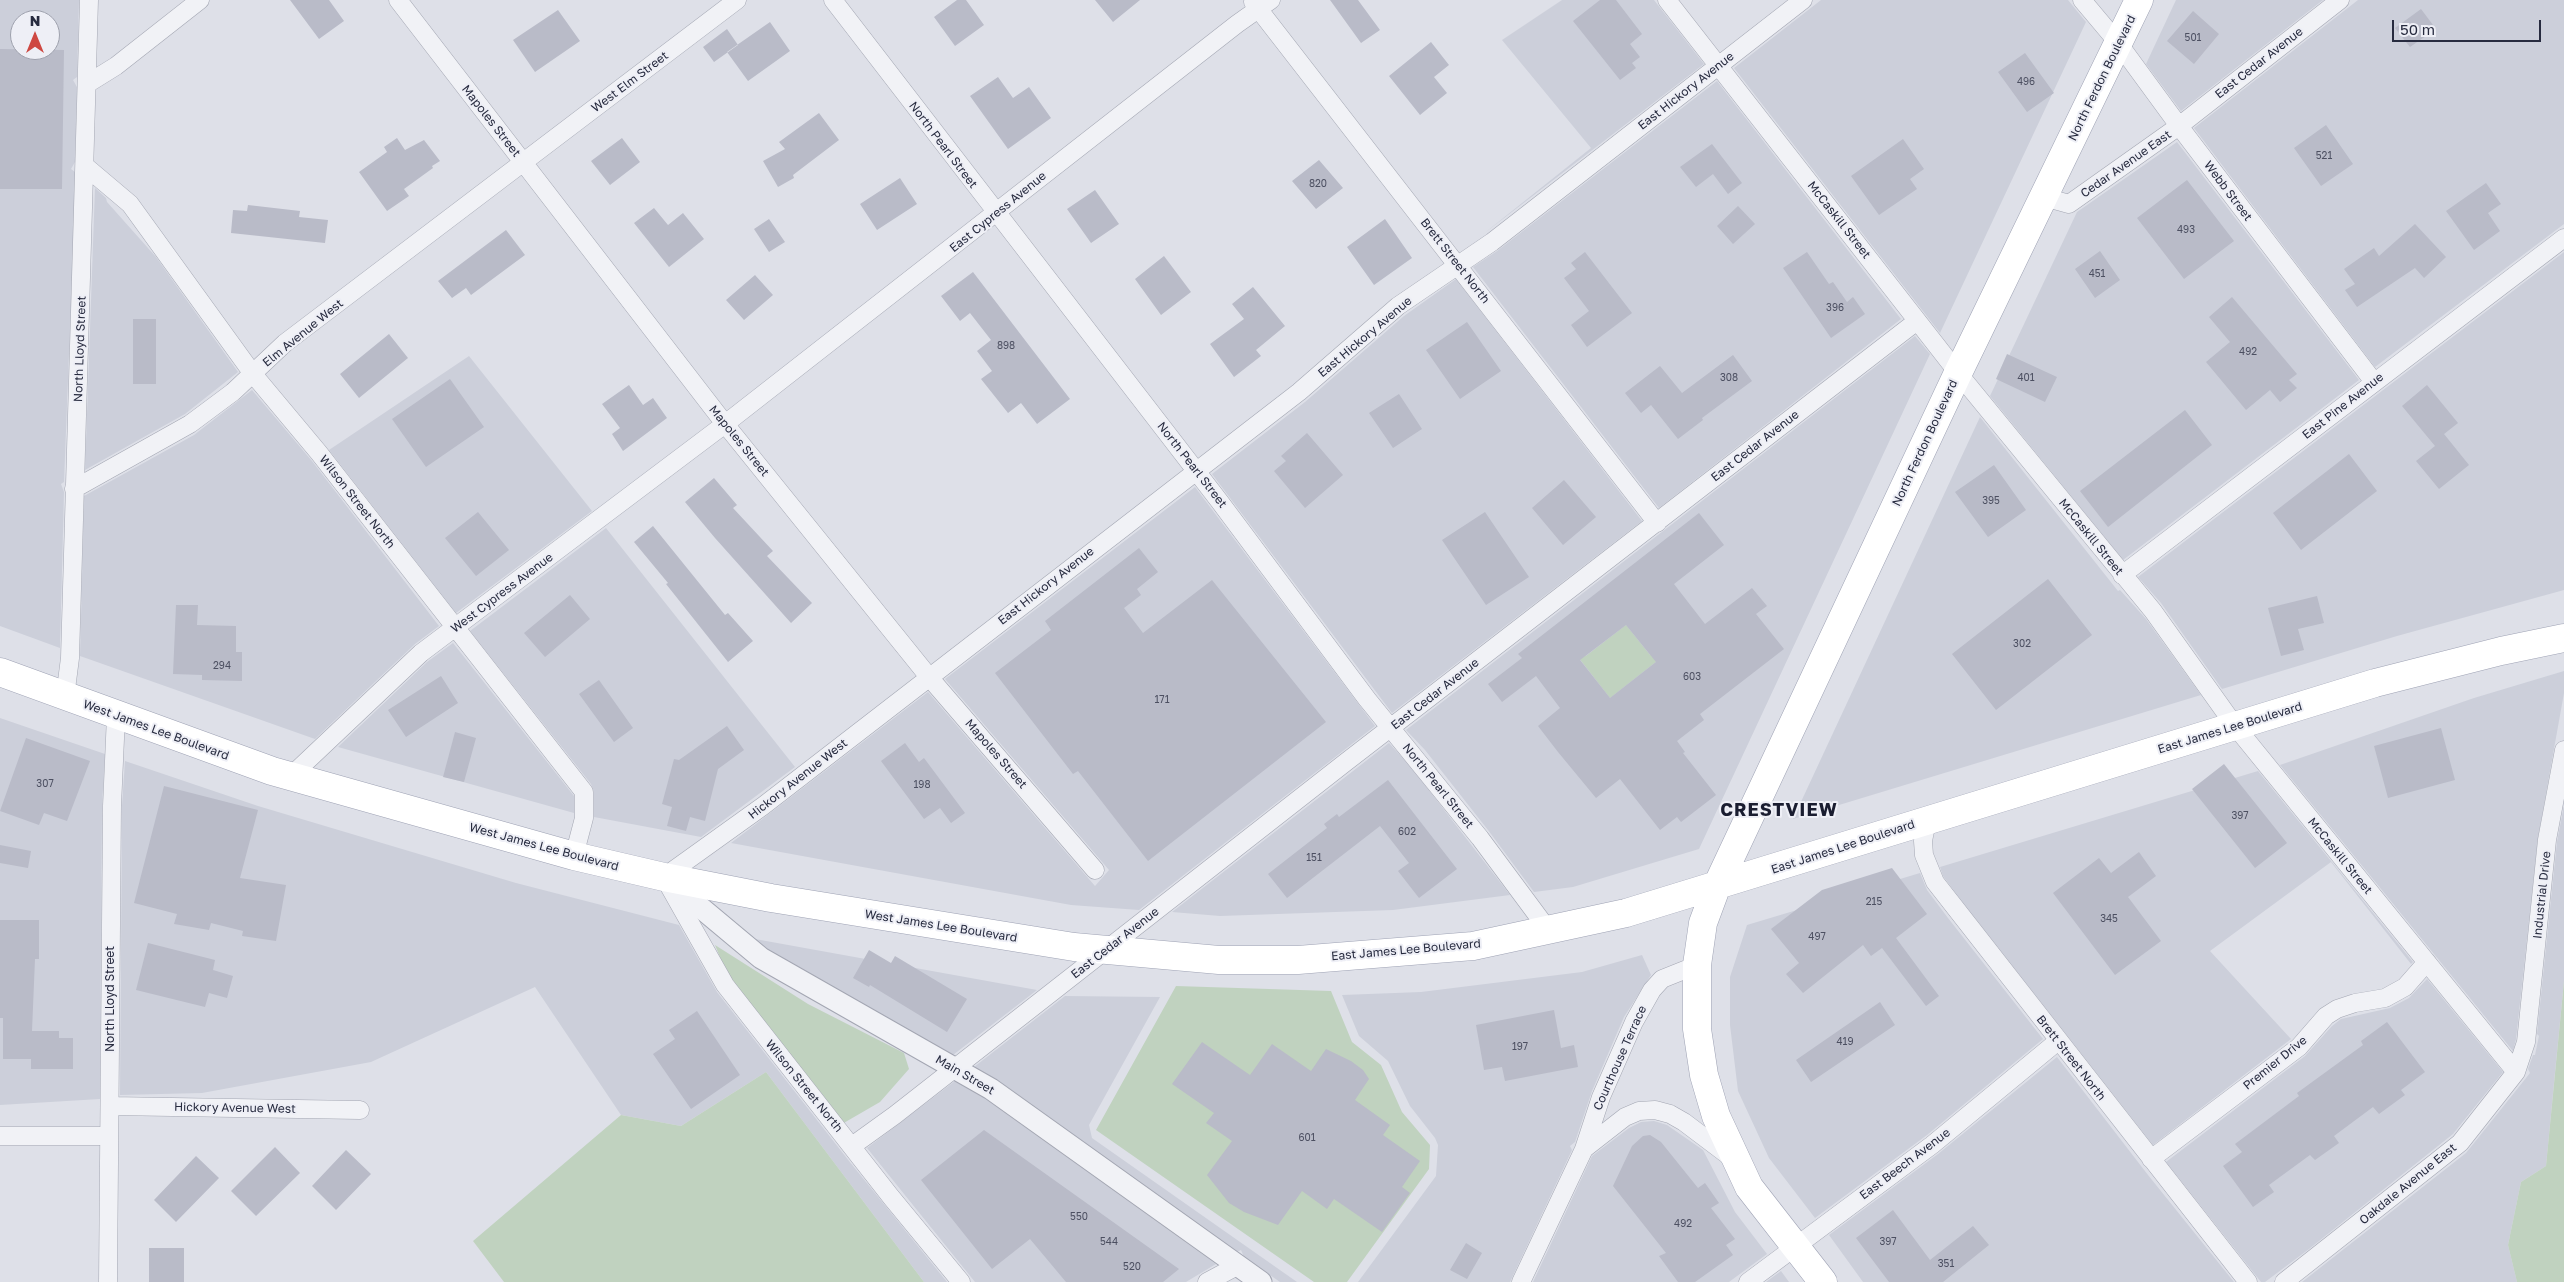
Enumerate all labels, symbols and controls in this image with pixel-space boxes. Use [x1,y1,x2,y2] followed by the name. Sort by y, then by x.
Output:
[10,10,60,60] north arrow
[2394,10,2543,42] scale bar
[30,12,40,29] text: N
[2065,13,2139,143] street label: North Ferdon Boulevard
[2400,20,2435,38] text: 50 m
[2212,24,2306,102] street label: East Cedar Avenue
[2185,32,2201,44] house number: 501
[589,48,671,116] street label: West Elm Street
[1635,49,1737,133] street label: East Hickory Avenue
[2017,76,2035,88] house number: 496
[458,82,524,160] street label: Mapoles Street
[906,99,980,191] street label: North Pearl Street
[2078,127,2174,201] street label: Cedar Avenue East
[2316,150,2332,162] house number: 521
[2201,158,2255,224] street label: Webb Street
[947,169,1049,255] street label: East Cypress Avenue
[1309,178,1327,190] house number: 820
[1804,178,1874,262] street label: McCaskill Street
[1417,216,1493,306] street label: Brett Street North
[2177,224,2195,236] house number: 493
[2089,268,2105,280] house number: 451
[1315,294,1415,380] street label: East Hickory Avenue
[71,296,89,402] street label: North Lloyd Street
[260,296,346,370] street label: Elm Avenue West
[1826,302,1844,314] house number: 396
[997,340,1015,352] house number: 898
[2239,346,2257,358] house number: 492
[2300,370,2386,442] street label: East Pine Avenue
[1720,372,1738,384] house number: 308
[2017,372,2035,384] house number: 401
[1889,377,1961,509] street label: North Ferdon Boulevard
[706,403,772,479] street label: Mapoles Street
[1708,407,1802,485] street label: East Cedar Avenue
[1154,419,1230,511] street label: North Pearl Street
[316,452,398,552] street label: Wilson Street North
[1982,495,2000,507] house number: 395
[2056,496,2126,578] street label: McCaskill Street
[995,544,1097,628] street label: East Hickory Avenue
[448,550,556,636] street label: West Cypress Avenue
[2013,638,2031,650] house number: 302
[1388,655,1482,733] street label: East Cedar Avenue
[213,660,231,672] house number: 294
[1683,671,1701,683] house number: 603
[1155,694,1169,706] house number: 171
[81,697,231,763] street label: West James Lee Boulevard
[2156,699,2304,757] street label: East James Lee Boulevard
[962,716,1030,792] street label: Mapoles Street
[746,736,850,822] street label: Hickory Avenue West
[1399,741,1477,831] street label: North Pearl Street
[36,778,54,790] house number: 307
[914,779,930,791] house number: 198
[1719,799,1839,821] district label: CRESTVIEW
[2231,810,2249,822] house number: 397
[2305,815,2375,897] street label: McCaskill Street
[1769,817,1917,877] street label: East James Lee Boulevard
[468,820,620,874] street label: West James Lee Boulevard
[1398,826,1416,838] house number: 602
[2530,850,2554,940] street label: Industrial Drive
[1306,852,1322,864] house number: 151
[1866,896,1882,908] house number: 215
[1068,904,1162,982] street label: East Cedar Avenue
[864,907,1018,945] street label: West James Lee Boulevard
[2100,913,2118,925] house number: 345
[1808,931,1826,943] house number: 497
[1331,936,1481,964] street label: East James Lee Boulevard
[103,946,117,1052] street label: North Lloyd Street
[1590,1003,1650,1113] street label: Courthouse Terrace
[2033,1013,2109,1103] street label: Brett Street North
[2240,1033,2310,1093] street label: Premier Drive
[1837,1036,1853,1048] house number: 419
[762,1037,846,1135] street label: Wilson Street North
[1512,1041,1528,1053] house number: 197
[933,1052,997,1098] street label: Main Street
[174,1100,296,1116] street label: Hickory Avenue West
[1857,1125,1953,1203] street label: East Beech Avenue
[1298,1132,1316,1144] house number: 601
[2357,1140,2459,1228] street label: Oakdale Avenue East
[1070,1211,1088,1223] house number: 550
[1674,1218,1692,1230] house number: 492
[1100,1236,1118,1248] house number: 544
[1879,1236,1897,1248] house number: 397
[1938,1258,1954,1270] house number: 351
[1123,1261,1141,1273] house number: 520

